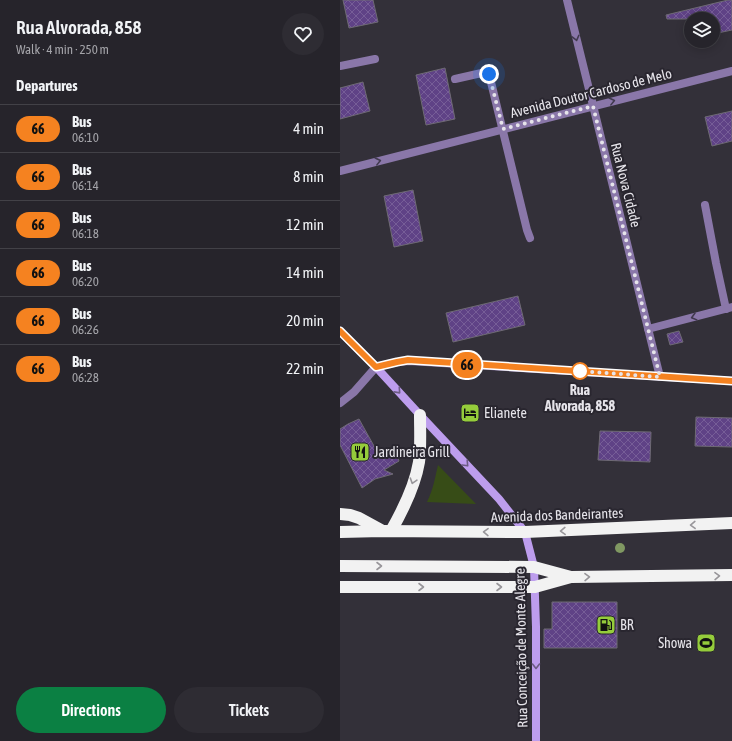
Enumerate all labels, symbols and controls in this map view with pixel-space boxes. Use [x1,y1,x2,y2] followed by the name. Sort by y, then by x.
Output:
[684,12,720,48] map controls
[684,12,720,48] button: layers
[282,13,324,55] button: heart
[16,16,142,38] text: Rua Alvorada, 858
[571,34,580,41] one-way arrow
[16,42,109,57] text: Walk · 4 min · 250 m
[479,64,499,84] your location
[509,65,673,121] street label: Avenida Doutor Cardoso de Melo
[16,77,78,94] text: Departures
[608,97,615,106] one-way arrow
[72,113,92,130] text: Bus
[293,120,324,137] text: 4 min
[31,121,45,137] text: 66
[72,130,99,145] text: 06:10
[608,141,644,229] street label: Rua Nova Cidade
[374,157,381,166] one-way arrow
[72,161,92,178] text: Bus
[293,168,324,185] text: 8 min
[31,169,45,185] text: 66
[72,178,99,193] text: 06:14
[72,209,92,226] text: Bus
[286,216,324,233] text: 12 min
[31,217,45,233] text: 66
[72,226,99,241] text: 06:18
[72,257,92,274] text: Bus
[286,264,324,281] text: 14 min
[31,265,45,281] text: 66
[72,274,99,289] text: 06:20
[72,305,92,322] text: Bus
[286,312,324,329] text: 20 min
[691,312,698,321] one-way arrow
[31,313,45,329] text: 66
[72,322,99,337] text: 06:26
[449,352,485,378] line badge: 66
[72,353,92,370] text: Bus
[460,357,474,373] text: 66
[286,360,324,377] text: 22 min
[31,361,45,377] text: 66
[571,362,589,380] marker: Rua Alvorada, 858
[72,370,99,385] text: 06:28
[544,382,616,414] place label: Rua Alvorada, 858
[393,386,401,394] one-way arrow
[459,402,481,424] hotel icon: Elianete
[484,405,527,421] place label: Elianete
[349,441,371,463] restaurant icon: Jardineira Grill
[374,444,450,460] place label: Jardineira Grill
[461,459,469,467] one-way arrow
[410,478,418,485] one-way arrow
[491,505,624,525] street label: Avenida dos Bandeirantes
[690,521,696,529] one-way arrow
[560,526,566,535] one-way arrow
[483,528,489,536] one-way arrow
[376,562,382,570] one-way arrow
[512,568,530,728] street label: Rua Conceição de Monte Alegre
[714,572,720,580] one-way arrow
[584,573,590,581] one-way arrow
[418,583,424,591] one-way arrow
[496,583,502,591] one-way arrow
[595,614,617,636] fuel station icon: BR
[620,617,634,633] place label: BR
[695,632,717,654] sports icon: Showa
[658,635,692,651] place label: Showa
[532,663,540,669] one-way arrow
[16,687,166,733] button: Directions
[174,687,324,733] button: Tickets

